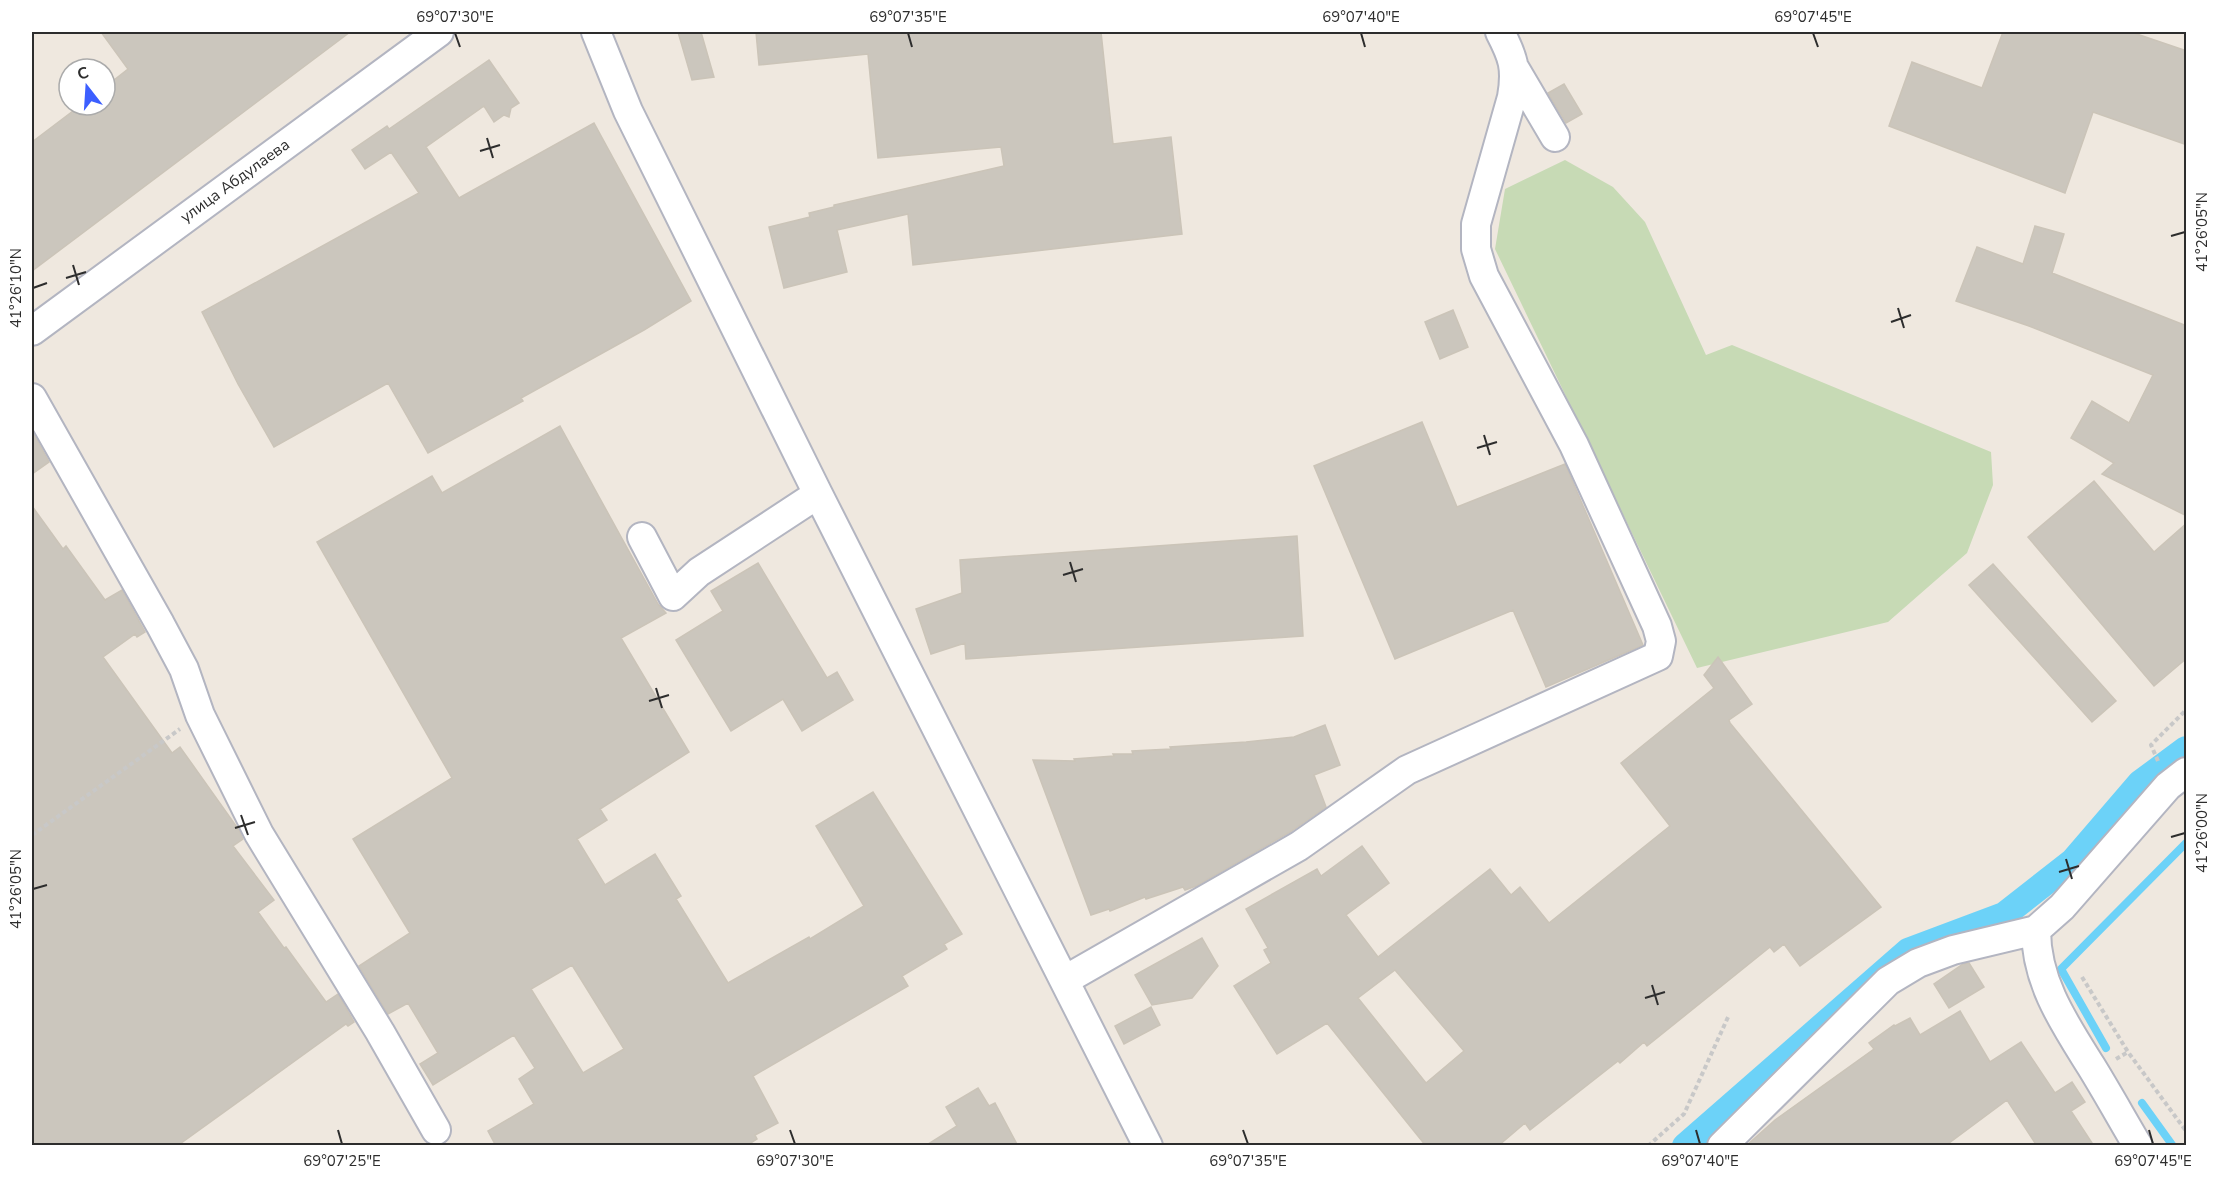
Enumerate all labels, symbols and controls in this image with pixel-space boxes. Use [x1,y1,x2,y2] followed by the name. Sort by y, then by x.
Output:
[416,7,494,27] text: 69°07'30"E
[869,7,947,27] text: 69°07'35"E
[1322,7,1400,27] text: 69°07'40"E
[1774,7,1852,27] text: 69°07'45"E
[57,57,117,117] north arrow
[74,61,91,86] text: С
[176,134,294,228] street label: улица Абдулаева
[2192,192,2212,272] text: 41°26'05"N
[6,248,26,328] text: 41°26'10"N
[2192,793,2212,873] text: 41°26'00"N
[6,849,26,929] text: 41°26'05"N
[303,1151,381,1171] text: 69°07'25"E
[756,1151,834,1171] text: 69°07'30"E
[1209,1151,1287,1171] text: 69°07'35"E
[1661,1151,1739,1171] text: 69°07'40"E
[2114,1151,2192,1171] text: 69°07'45"E

